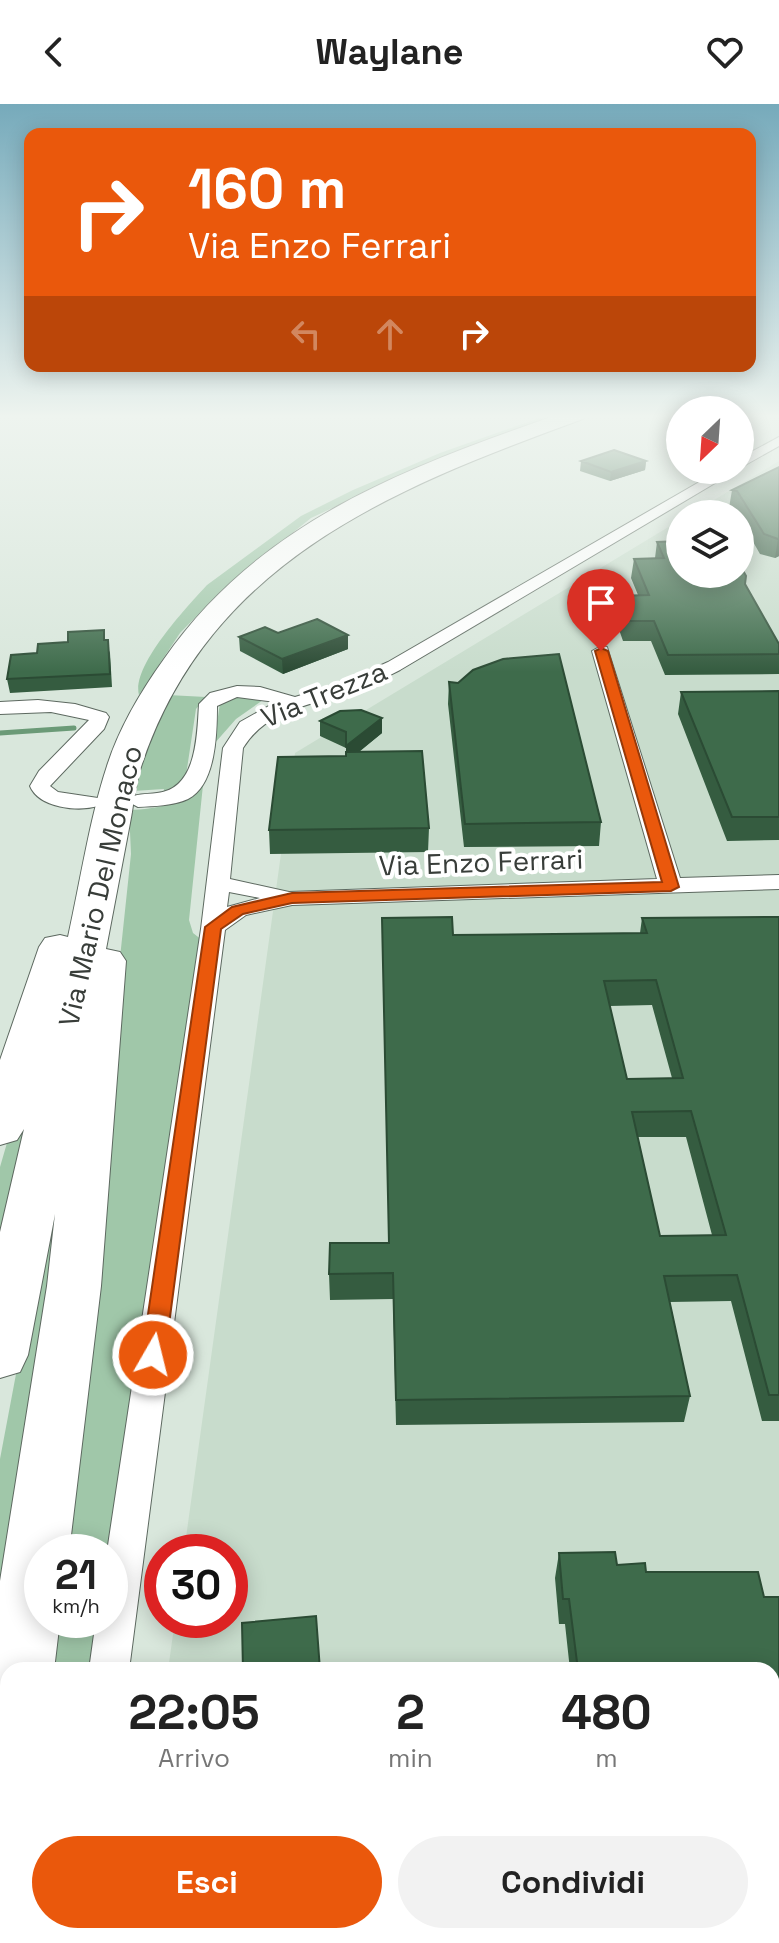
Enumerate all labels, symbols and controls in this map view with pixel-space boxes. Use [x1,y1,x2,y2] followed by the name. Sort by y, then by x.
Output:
[316,29,463,75] text: Waylane
[32,30,76,74] icon: back
[703,30,747,74] icon: heart
[188,153,346,224] text: 160 m
[56,160,160,264] icon: right
[188,223,451,269] text: Via Enzo Ferrari
[284,312,328,356] icon: left
[368,312,412,356] icon: ahead
[452,312,496,356] icon: right
[666,396,754,484] north arrow
[666,396,754,588] map controls
[666,500,754,588] button: layers
[567,569,635,651] pin
[579,581,623,625] icon: arrive
[256,653,392,735] street label: Via Trezza
[50,742,150,1030] street label: Via Mario Del Monaco
[378,840,584,884] street label: Via Enzo Ferrari
[111,1313,195,1397] position arrow
[144,1534,248,1638] speed limit sign: 30
[55,1550,97,1601] text: 21
[52,1593,100,1619] text: km/h
[128,1682,260,1743] text: 22:05
[396,1682,425,1743] text: 2
[561,1682,652,1743] text: 480
[158,1741,230,1775] text: Arrivo
[388,1741,433,1775] text: min
[595,1741,618,1775] text: m
[32,1836,382,1928] button: Esci
[398,1836,748,1928] button: Condividi

